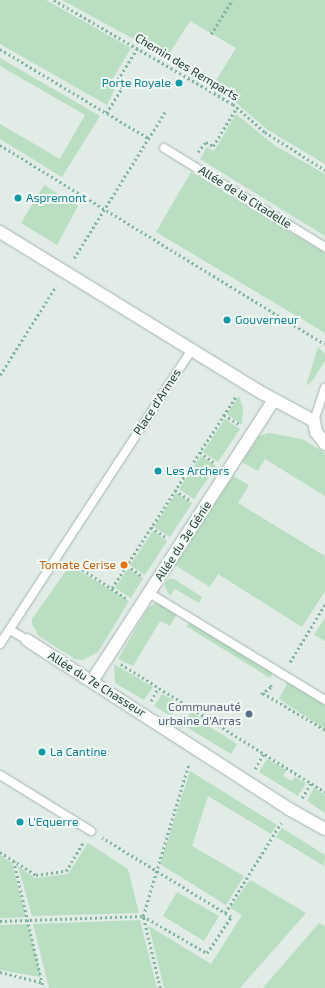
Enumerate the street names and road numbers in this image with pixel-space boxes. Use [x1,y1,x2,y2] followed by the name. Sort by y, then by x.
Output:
[132,30,242,104] street label: Chemin des Remparts
[196,163,294,231] street label: Allée de la Citadelle
[130,366,184,438] street label: Place d'Armes
[152,498,214,584] street label: Allée du 3e Génie
[45,648,149,720] street label: Allée du 7e Chasseur

